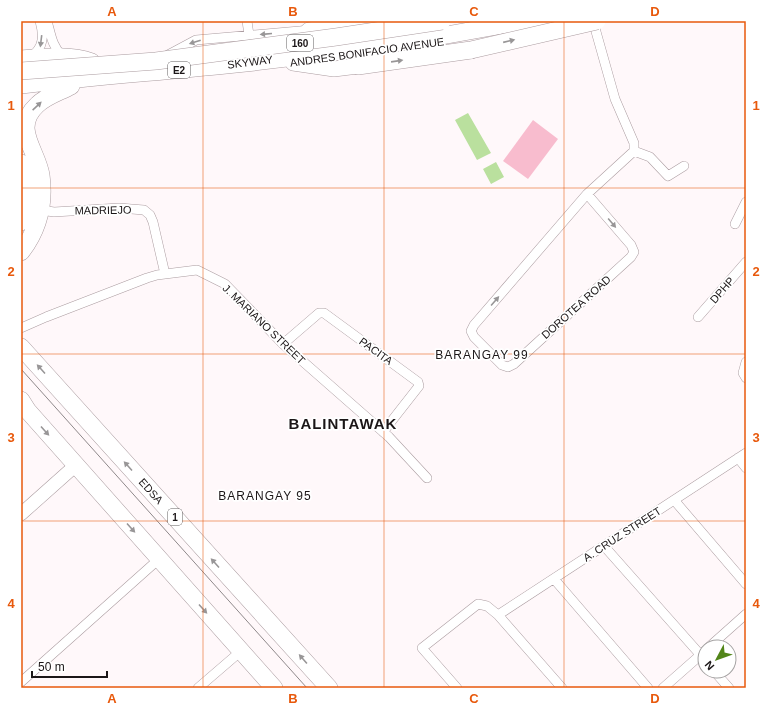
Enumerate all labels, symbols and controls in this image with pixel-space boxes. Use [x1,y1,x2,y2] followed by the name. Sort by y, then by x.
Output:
[107,4,117,19] text: A
[288,4,298,19] text: B
[469,4,479,19] text: C
[650,4,660,19] text: D
[260,31,272,37] one-way arrow
[38,35,45,47] one-way arrow
[287,35,313,51] road number: 160
[289,35,445,69] street label: ANDRES BONIFACIO AVENUE
[503,38,515,44] one-way arrow
[189,39,201,45] one-way arrow
[227,53,274,71] street label: SKYWAY
[391,58,403,64] one-way arrow
[168,62,190,78] road number: E2
[7,98,15,113] text: 1
[752,98,760,113] text: 1
[32,101,42,110] one-way arrow
[74,203,132,216] street label: MADRIEJO
[607,217,616,228] one-way arrow
[7,264,15,279] text: 2
[752,264,760,279] text: 2
[539,273,613,341] street label: DOROTEA ROAD
[707,275,737,305] street label: DPHP
[220,282,308,367] street label: J. MARIANO STREET
[490,296,500,306] one-way arrow
[357,335,395,367] street label: PACITA
[435,348,529,362] district label: BARANGAY 99
[37,364,46,375] one-way arrow
[289,415,397,432] district label: BALINTAWAK
[40,426,49,435] one-way arrow
[7,430,15,445] text: 3
[752,430,760,445] text: 3
[124,461,133,471] one-way arrow
[137,476,166,507] street label: EDSA
[218,489,312,503] district label: BARANGAY 95
[581,504,663,564] street label: A. CRUZ STREET
[168,509,182,525] road number: 1
[126,523,136,533] one-way arrow
[211,557,220,568] one-way arrow
[7,596,15,611] text: 4
[752,596,760,611] text: 4
[199,604,208,614] one-way arrow
[697,639,737,679] north arrow
[32,653,107,679] scale bar
[299,654,308,663] one-way arrow
[702,659,717,672] text: N
[38,660,65,674] text: 50 m
[107,691,117,706] text: A
[288,691,298,706] text: B
[469,691,479,706] text: C
[650,691,660,706] text: D

